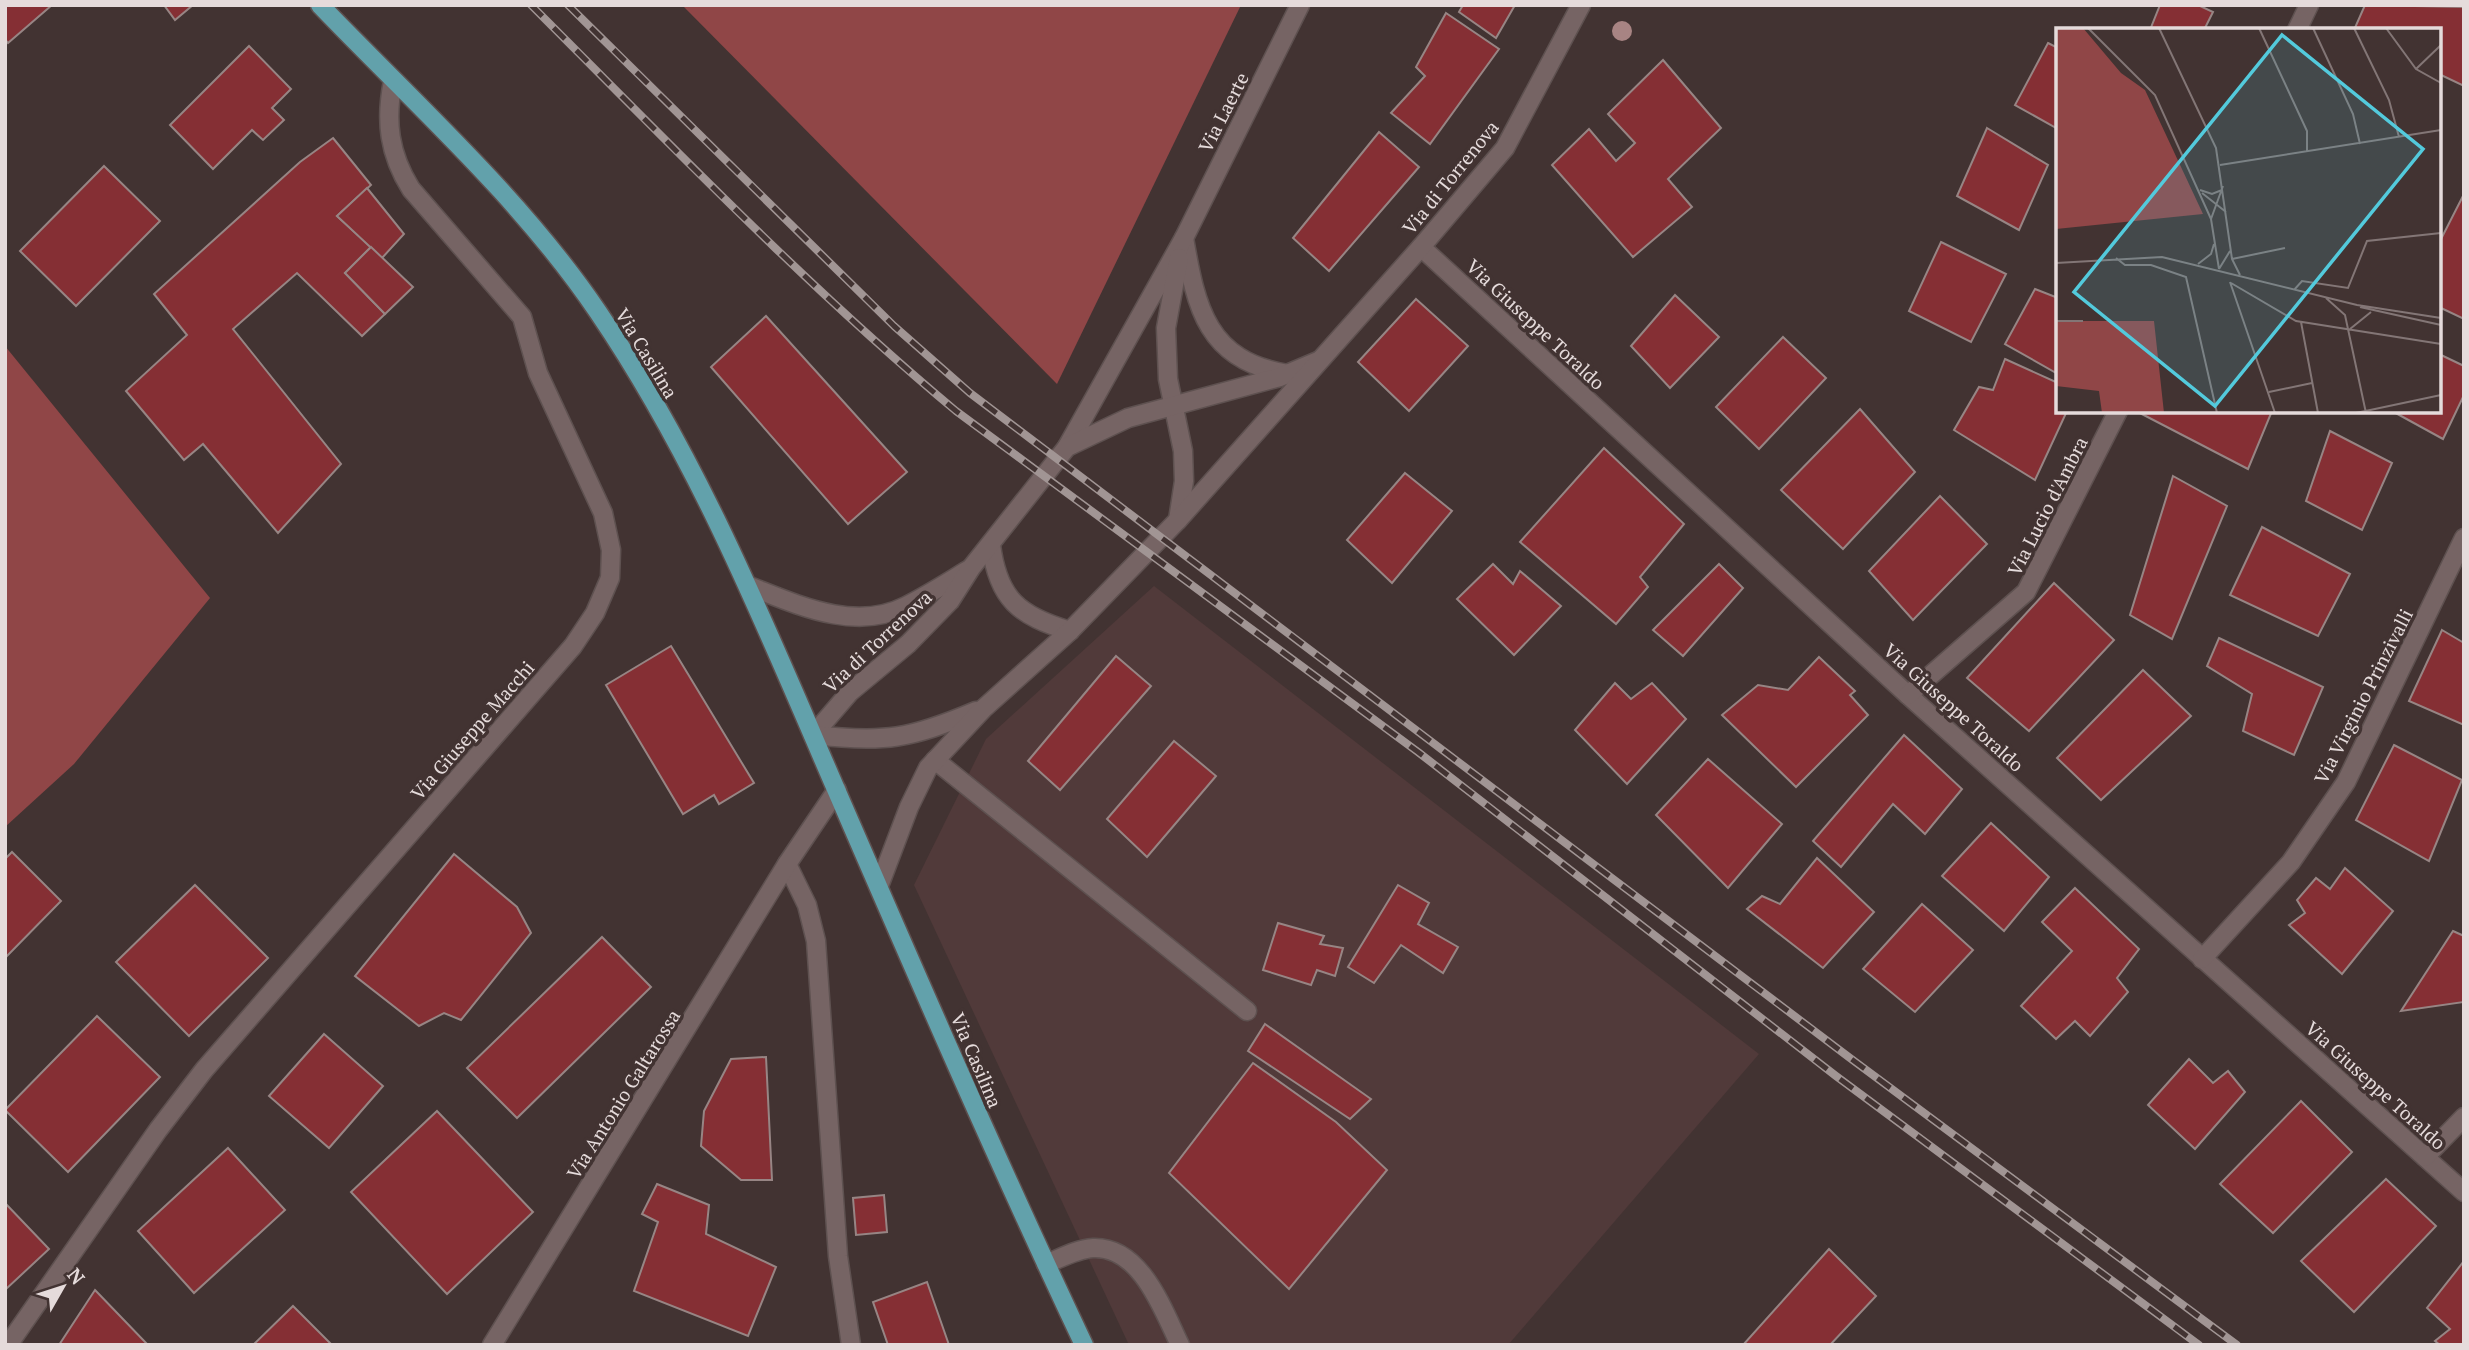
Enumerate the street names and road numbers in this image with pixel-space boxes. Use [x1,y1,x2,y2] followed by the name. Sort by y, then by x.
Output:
[1192,68,1254,156] street label: Via Laerte
[1396,115,1504,239] street label: Via di Torrenova
[1461,253,1611,395] street label: Via Giuseppe Toraldo
[610,303,684,403] street label: Via Casilina
[2001,432,2093,580] street label: Via Lucio d'Ambra
[817,584,937,698] street label: Via di Torrenova
[2308,604,2418,788] street label: Via Virginio Prinzivalli
[1878,637,2030,777] street label: Via Giuseppe Toraldo
[405,655,539,805] street label: Via Giuseppe Macchi
[561,1004,686,1183] street label: Via Antonio Galtarossa
[946,1009,1008,1112] street label: Via Casilina
[2300,1015,2452,1155] street label: Via Giuseppe Toraldo

